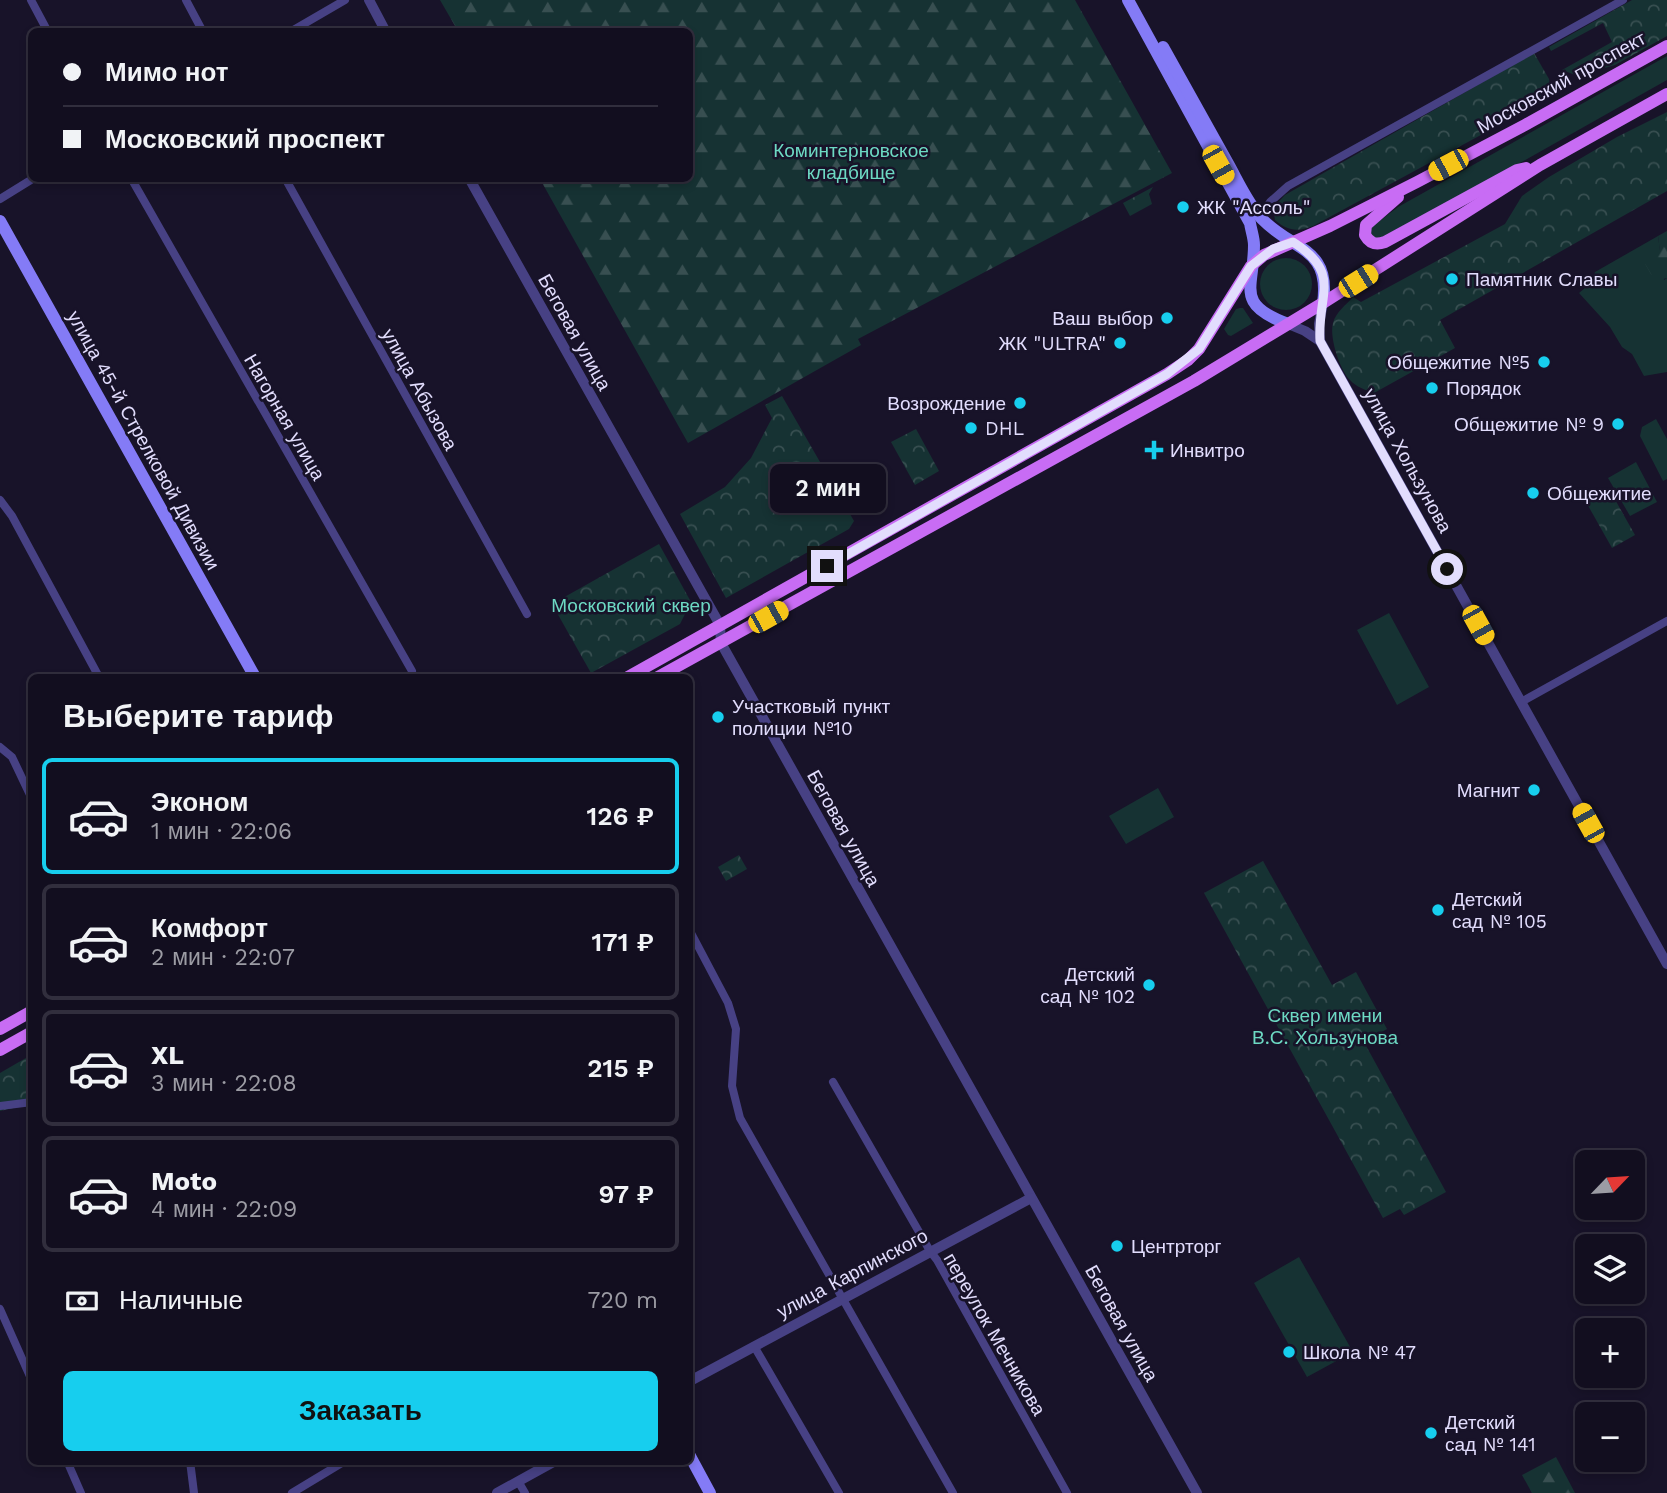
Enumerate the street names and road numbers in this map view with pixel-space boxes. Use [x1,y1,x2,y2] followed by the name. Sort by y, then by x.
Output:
[1473,26,1650,138] street label: Московский проспект
[533,270,616,395] street label: Беговая улица
[62,307,225,574] street label: улица 45-й Стрелковой Дивизии
[377,324,463,454] street label: улица Абызова
[239,350,330,485] street label: Нагорная улица
[1358,384,1457,537] street label: улица Хользунова
[802,766,885,891] street label: Беговая улица
[773,1224,932,1323] street label: улица Карпинского
[939,1249,1051,1420] street label: переулок Мечникова
[1080,1261,1163,1386] street label: Беговая улица

